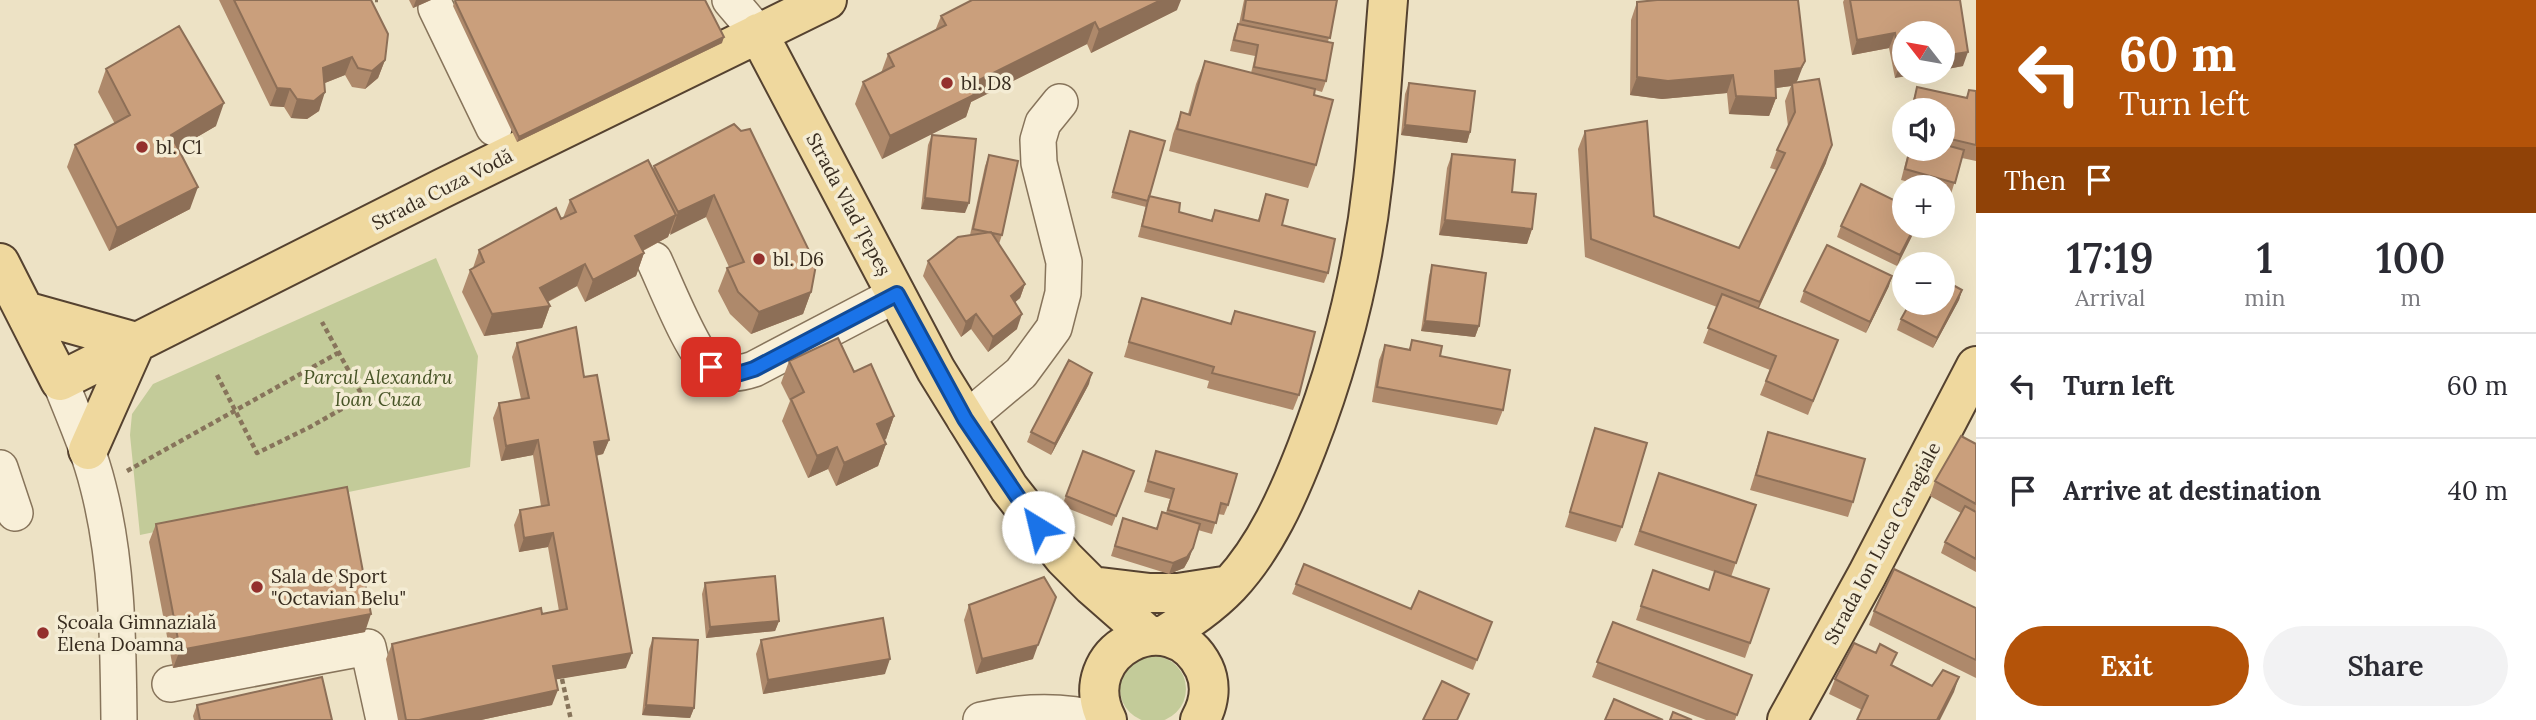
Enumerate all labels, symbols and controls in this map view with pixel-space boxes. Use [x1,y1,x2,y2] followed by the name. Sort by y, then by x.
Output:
[1892,21,1955,84] north arrow
[1892,21,1955,315] map controls
[2119,22,2236,84] text: 60 m
[2004,28,2095,119] icon: left
[961,71,1012,95] place label: bl. D8
[939,75,955,91] marker: bl. D8
[2119,83,2249,124] text: Turn left
[1892,98,1955,161] button: sound
[800,129,897,280] street label: Strada Vlad Țepeș
[156,135,202,159] place label: bl. C1
[134,139,150,155] marker: bl. C1
[367,143,517,235] street label: Strada Cuza Vodă
[2080,161,2118,199] icon: arrive
[2004,164,2066,197] text: Then
[1892,175,1955,238] button: +
[2067,231,2154,285] text: 17:19
[2257,231,2273,285] text: 1
[2376,231,2445,285] text: 100
[773,247,824,271] place label: bl. D6
[751,251,767,267] marker: bl. D6
[1892,252,1955,315] button: −
[2075,283,2145,312] text: Arrival
[2244,283,2285,312] text: min
[2400,283,2421,312] text: m
[681,337,741,397] pin
[692,348,730,386] icon: arrive
[303,365,453,411] park label: Parcul Alexandru Ioan Cuza
[2004,367,2042,405] icon: left
[2063,369,2174,402] text: Turn left
[2447,369,2508,402] text: 60 m
[1818,438,1946,648] street label: Strada Ion Luca Caragiale
[2004,472,2042,510] icon: arrive
[2063,474,2321,507] text: Arrive at destination
[2448,474,2508,507] text: 40 m
[1001,490,1075,564] position arrow
[271,564,406,610] place label: Sala de Sport "Octavian Belu"
[249,579,265,595] marker: Sala de Sport "Octavian Belu"
[57,610,217,656] place label: Școala Gimnazială Elena Doamna
[35,625,51,641] marker: Școala Gimnazială Elena Doamna
[2004,626,2249,706] button: Exit
[2263,626,2508,706] button: Share

